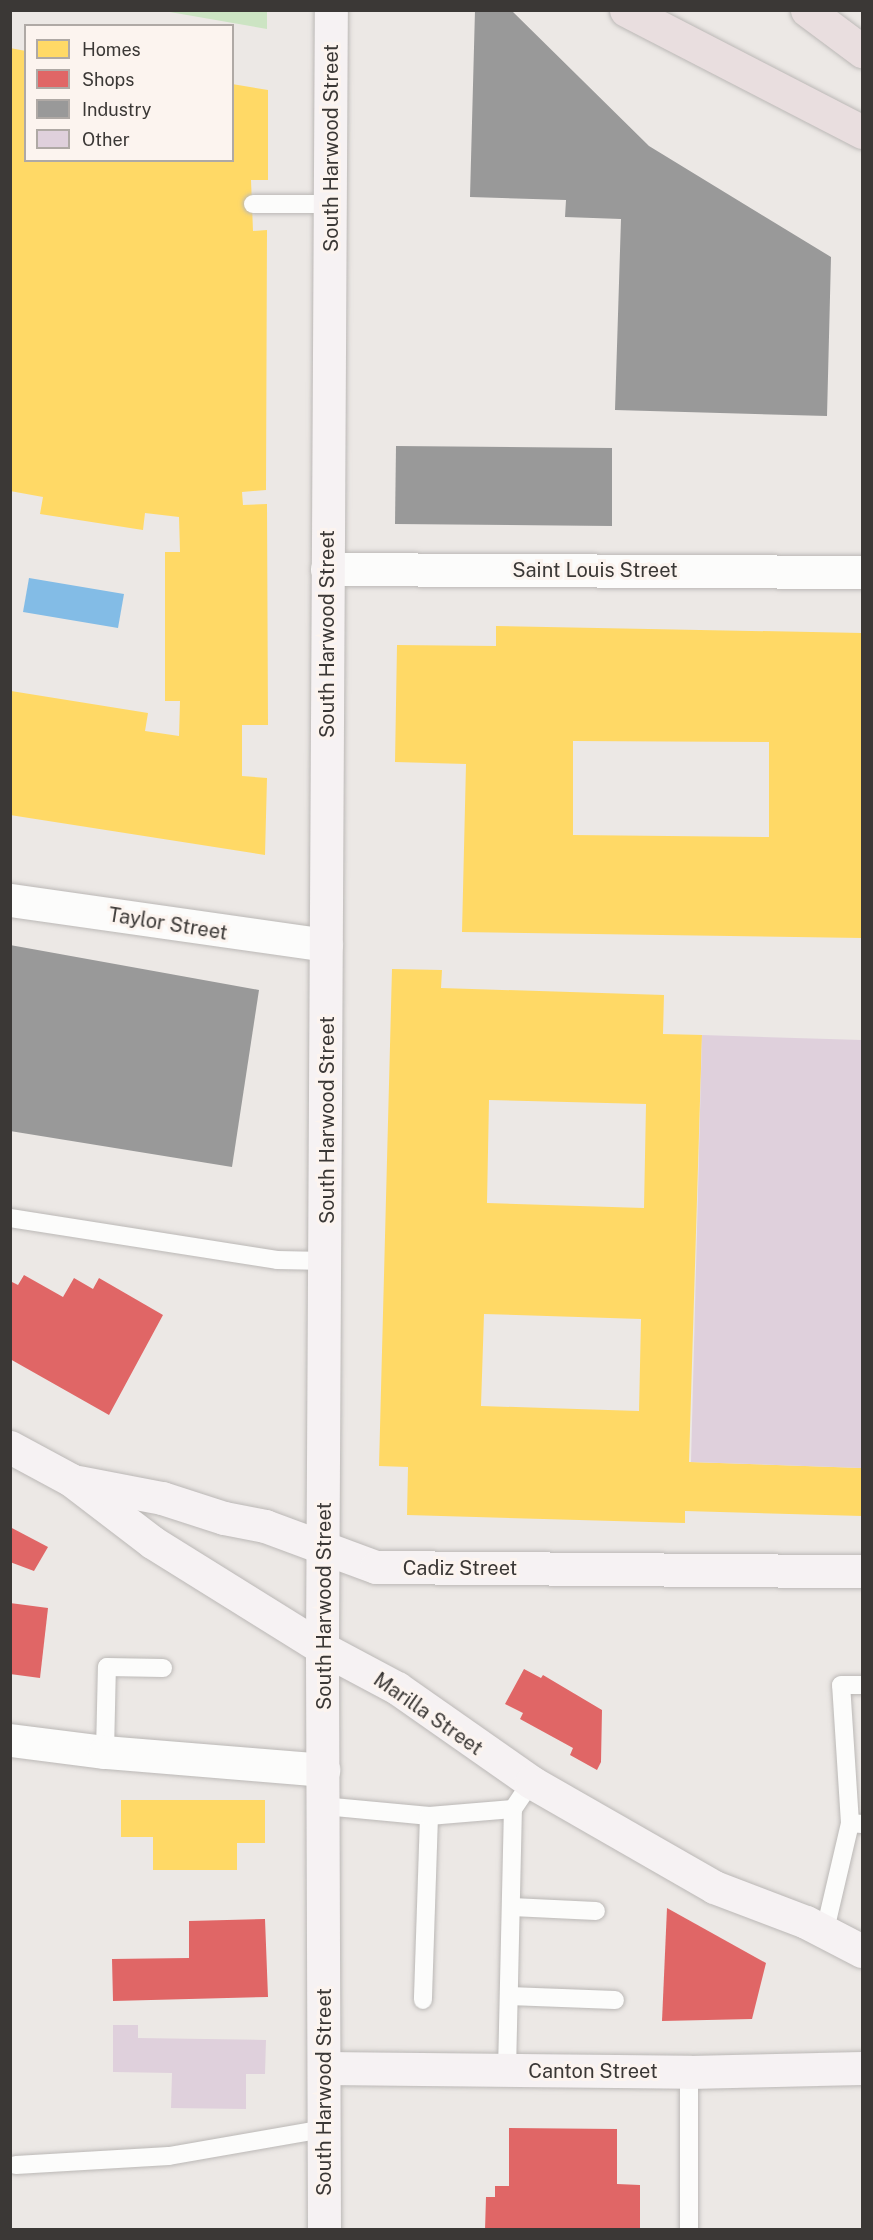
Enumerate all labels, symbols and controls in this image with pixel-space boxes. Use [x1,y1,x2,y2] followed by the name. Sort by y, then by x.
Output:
[24,24,234,162] legend
[82,39,141,60] text: Homes
[319,44,343,252] street label: South Harwood Street
[82,69,134,90] text: Shops
[82,99,151,120] text: Industry
[82,129,130,150] text: Other
[315,530,339,738] street label: South Harwood Street
[512,558,678,582] street label: Saint Louis Street
[107,903,229,945] street label: Taylor Street
[315,1016,339,1224] street label: South Harwood Street
[312,1502,336,1710] street label: South Harwood Street
[403,1556,517,1580] street label: Cadiz Street
[369,1668,487,1760] street label: Marilla Street
[312,1988,336,2196] street label: South Harwood Street
[528,2059,658,2083] street label: Canton Street

